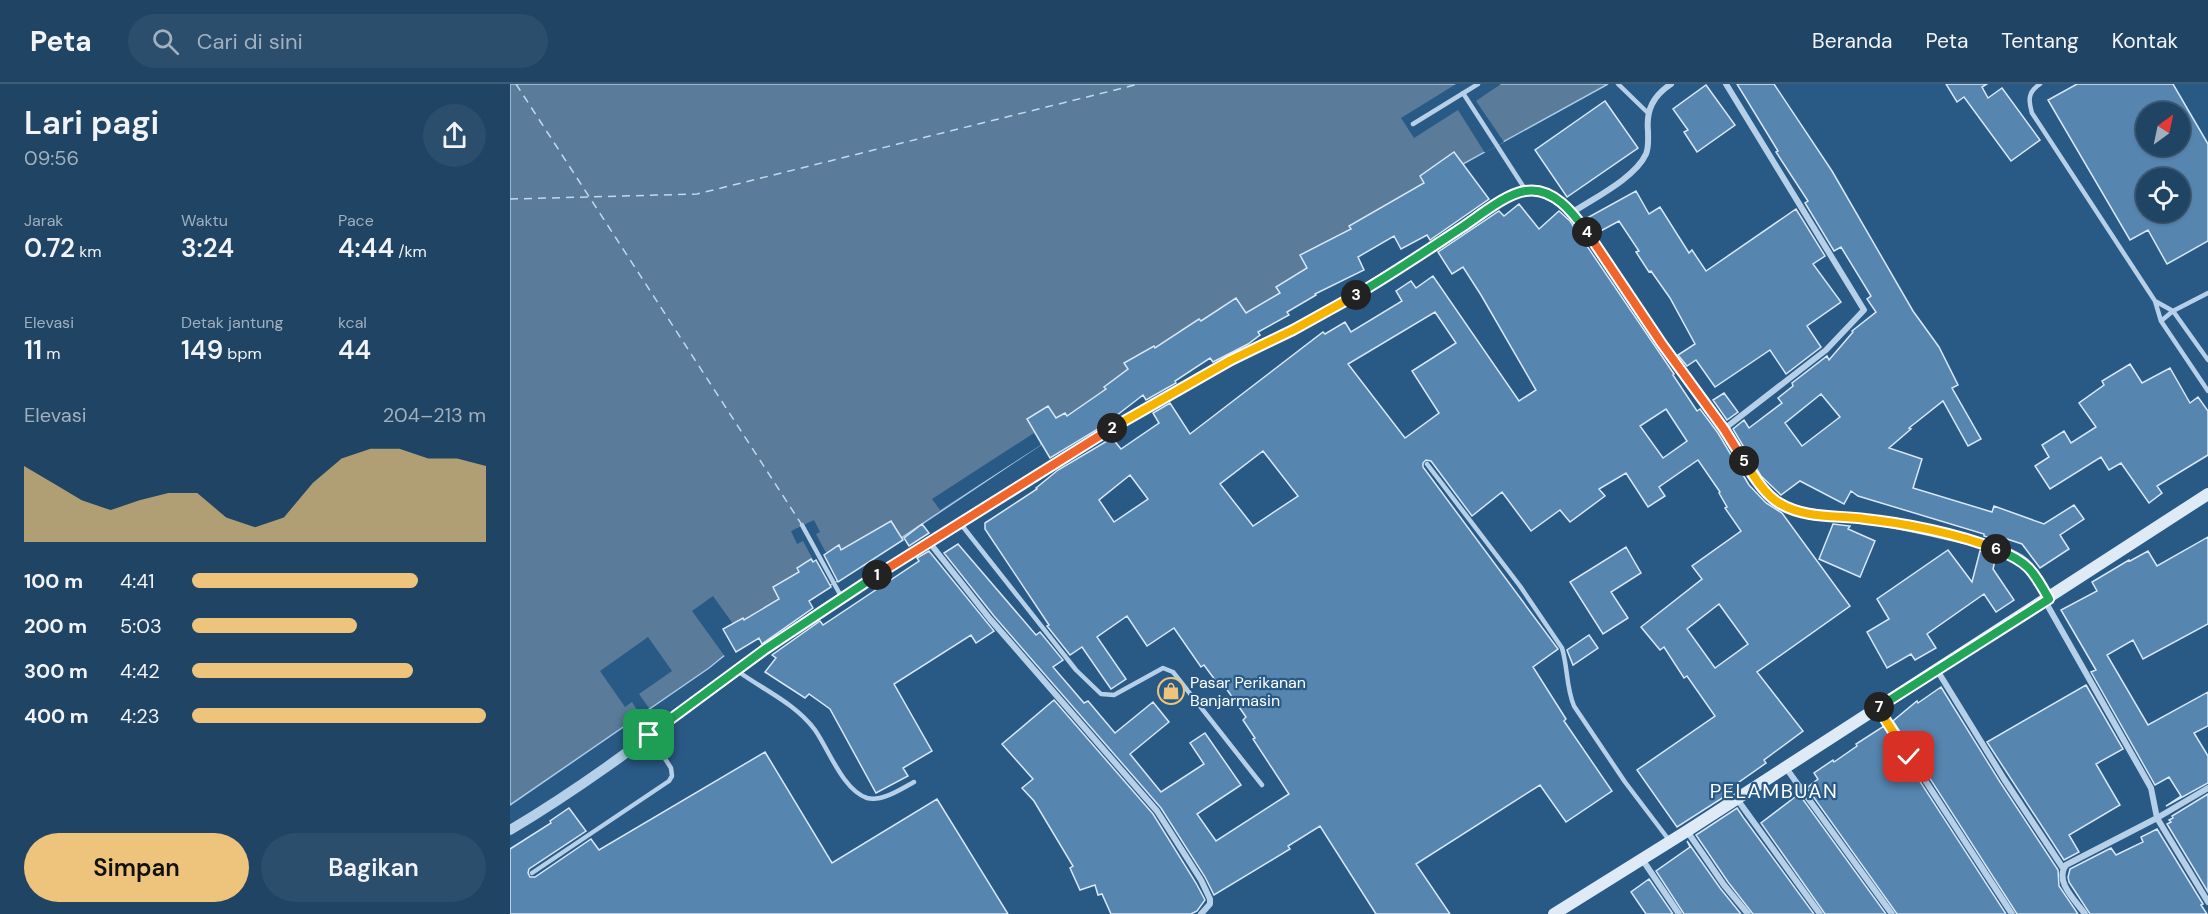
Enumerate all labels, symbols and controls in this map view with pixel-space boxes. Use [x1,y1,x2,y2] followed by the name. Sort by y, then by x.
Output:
[128,14,548,68] search box
[30,23,92,60] text: Peta
[149,25,182,58] icon: search
[197,27,303,56] text: Cari di sini
[1812,27,1893,55] text: Beranda
[1926,27,1968,55] text: Peta
[2001,27,2079,55] text: Tentang
[2112,27,2178,55] text: Kontak
[24,101,159,144] text: Lari pagi
[2136,102,2190,156] north arrow
[2136,102,2190,222] map controls
[423,104,486,167] button: share
[24,145,79,171] text: 09:56
[2136,168,2190,222] button: locate
[24,210,63,231] text: Jarak
[181,210,228,231] text: Waktu
[338,210,374,231] text: Pace
[1572,217,1602,247] pin: 4
[1582,221,1592,242] text: 4
[24,231,75,265] text: 0.72
[181,231,234,265] text: 3:24
[338,231,394,265] text: 4:44
[75,241,102,262] text: km
[394,241,427,262] text: /km
[1341,280,1371,310] pin: 3
[1351,284,1361,305] text: 3
[24,312,74,333] text: Elevasi
[181,312,283,333] text: Detak jantung
[338,312,367,333] text: kcal
[24,333,42,367] text: 11
[181,333,223,367] text: 149
[338,333,371,367] text: 44
[42,343,61,364] text: m
[223,343,262,364] text: bpm
[24,402,86,428] text: Elevasi
[383,402,486,428] text: 204–213 m
[1097,413,1127,443] pin: 2
[1107,417,1117,438] text: 2
[1729,446,1759,476] pin: 5
[1739,450,1749,471] text: 5
[1981,534,2011,564] pin: 6
[1991,538,2001,559] text: 6
[862,560,892,590] pin: 1
[874,564,880,585] text: 1
[24,568,83,594] text: 100 m
[120,568,155,594] text: 4:41
[24,613,87,639] text: 200 m
[120,613,162,639] text: 5:03
[24,658,88,684] text: 300 m
[120,658,160,684] text: 4:42
[1190,672,1306,711] place label: Pasar Perikanan Banjarmasin
[1156,676,1186,706] shop icon: Pasar Perikanan Banjarmasin
[1864,692,1894,722] pin: 7
[1875,696,1883,717] text: 7
[24,703,89,729] text: 400 m
[120,703,160,729] text: 4:23
[623,709,674,760] pin
[632,718,665,751] icon: arrive
[1883,731,1934,782] pin
[1892,740,1925,773] icon: check
[1710,778,1838,804] district label: PELAMBUAN
[24,833,249,902] button: Simpan
[261,833,486,902] button: Bagikan

